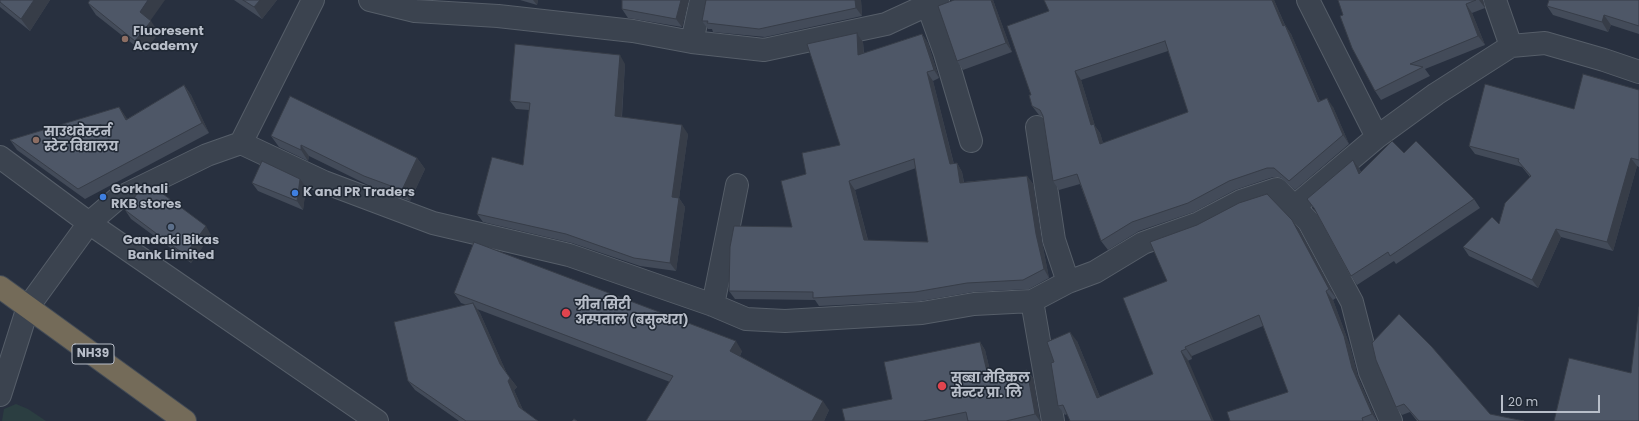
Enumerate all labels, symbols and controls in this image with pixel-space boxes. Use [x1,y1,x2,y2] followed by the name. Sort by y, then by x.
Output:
[133,24,204,55] place label: Fluoresent Academy
[120,34,130,44] marker: Fluoresent Academy
[44,125,118,156] place label: साउथवेस्टर्न स्टेट विद्यालय
[31,135,41,145] marker: साउथवेस्टर्न स्टेट विद्यालय
[111,182,181,213] place label: Gorkhali RKB stores
[303,185,415,201] place label: K and PR Traders
[290,188,300,198] marker: K and PR Traders
[98,192,108,202] marker: Gorkhali RKB stores
[166,222,176,232] marker: Gandaki Bikas Bank Limited
[123,233,219,264] place label: Gandaki Bikas Bank Limited
[575,298,689,329] place label: ग्रीन सिटी अस्पताल (बसुन्धरा)
[560,307,572,319] marker: ग्रीन सिटी अस्पताल (बसुन्धरा)
[72,344,114,364] road number: NH39
[951,371,1030,402] place label: सुब्बा मेडिकल सेन्टर प्रा. लि
[936,380,948,392] marker: सुब्बा मेडिकल सेन्टर प्रा. लि
[1503,387,1602,413] scale bar
[1508,393,1538,410] text: 20 m

